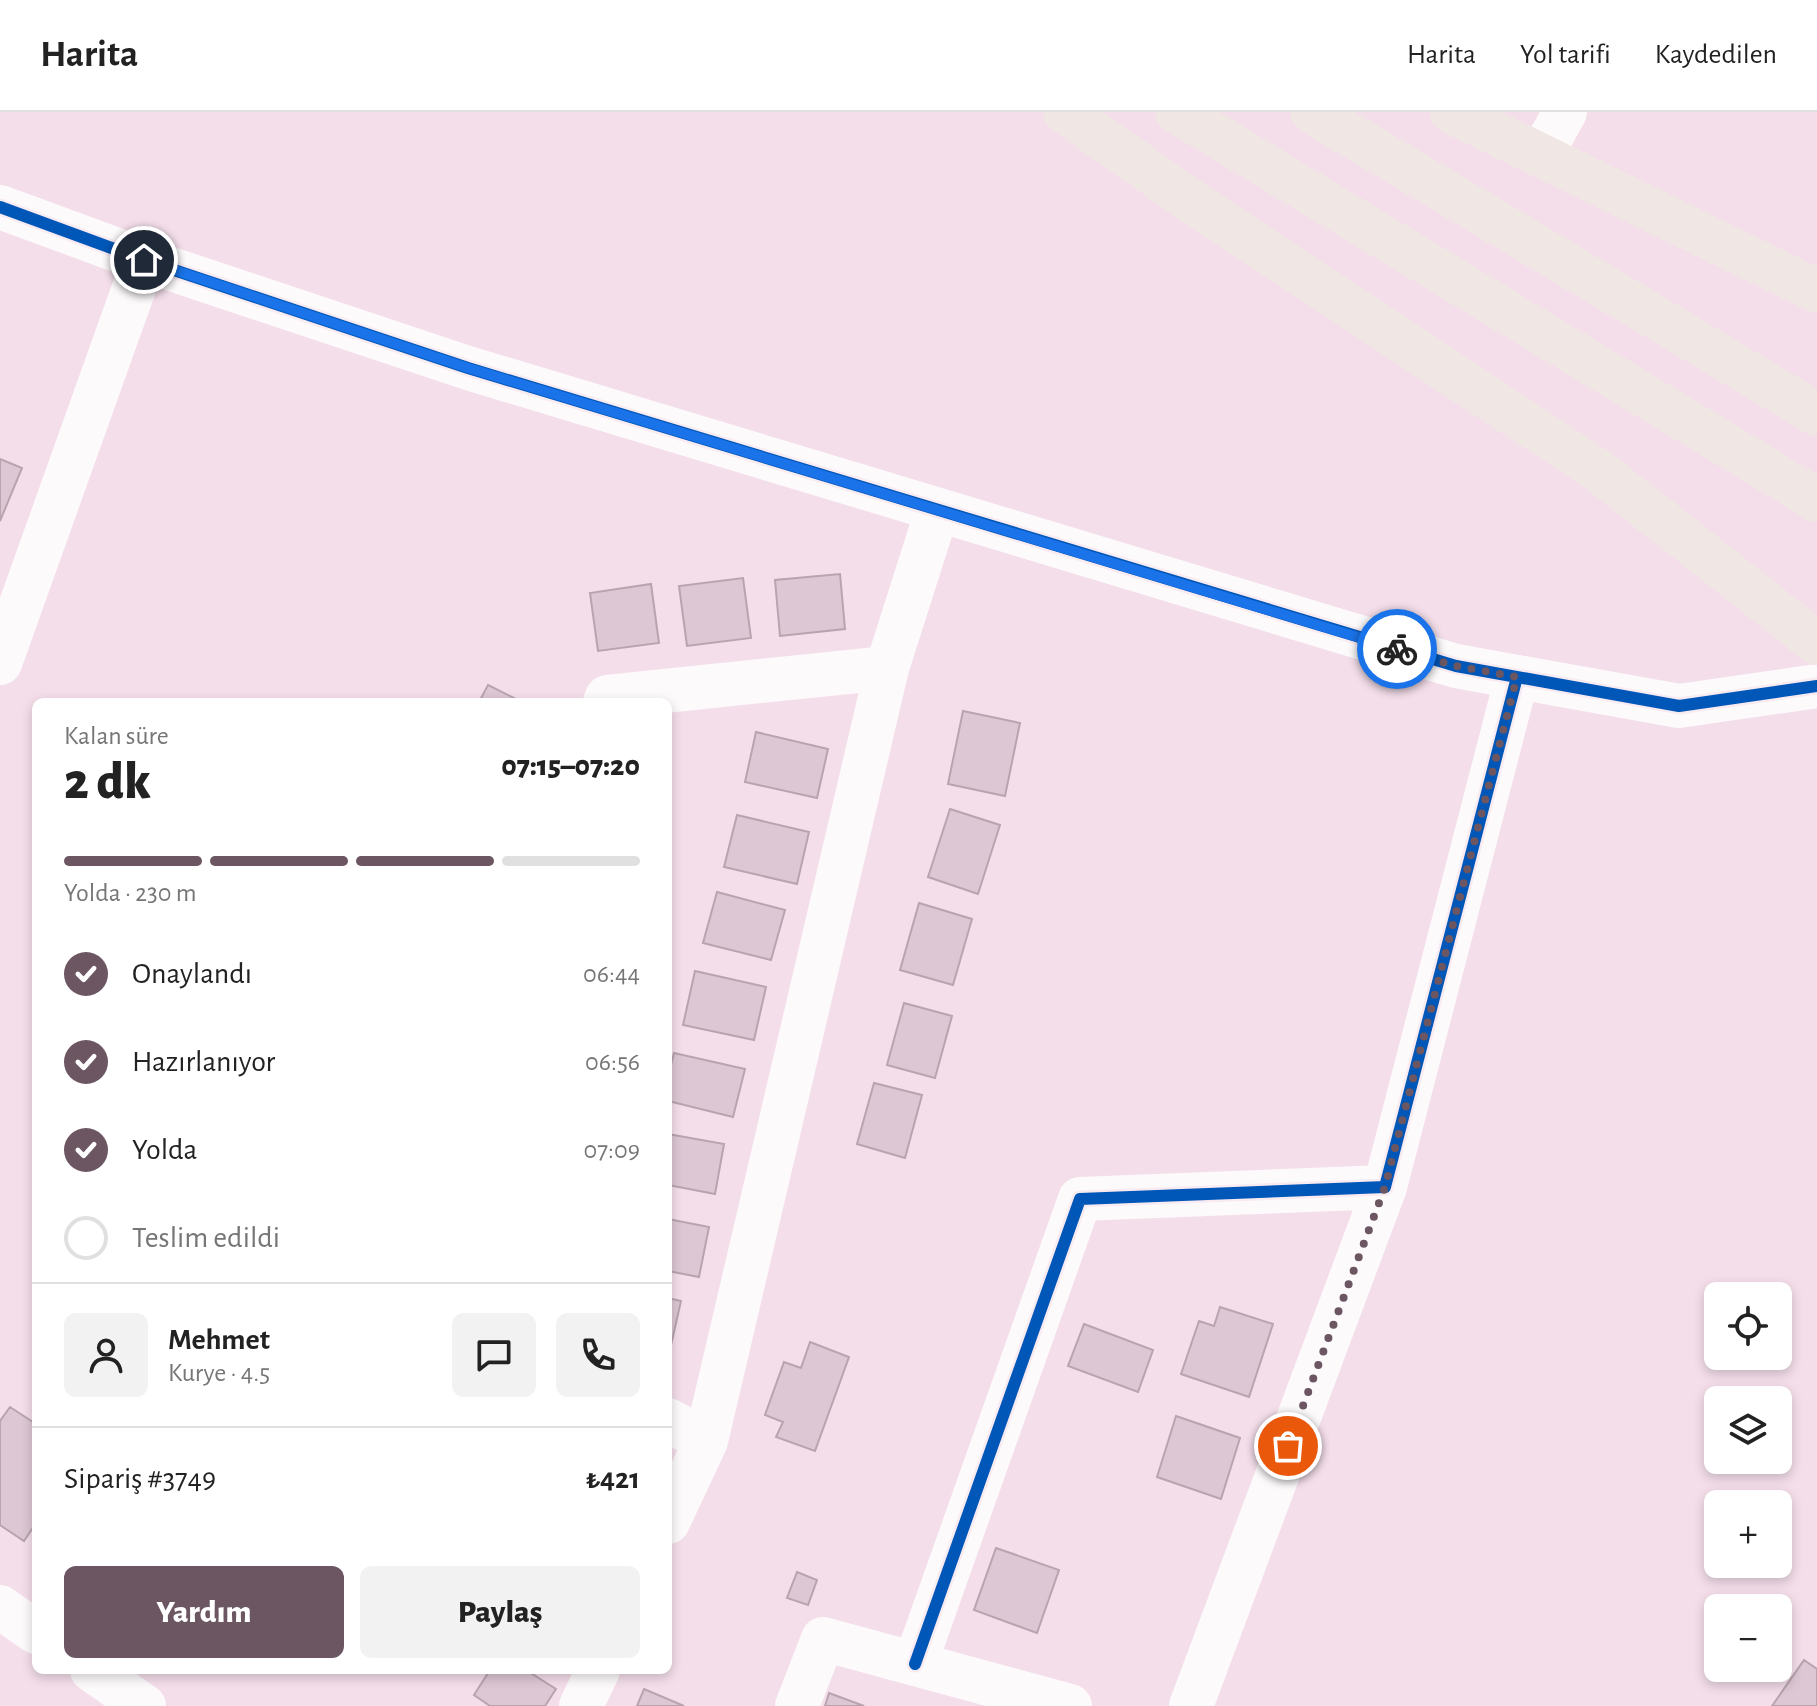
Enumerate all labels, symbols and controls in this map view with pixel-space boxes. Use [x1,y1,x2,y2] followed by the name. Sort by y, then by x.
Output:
[40,36,138,74] text: Harita
[1407,41,1476,69] text: Harita
[1520,41,1611,69] text: Yol tarifi
[1655,41,1777,69] text: Kaydedilen
[110,226,178,294] pin
[122,238,166,282] icon: home
[1357,609,1437,689] courier
[1375,627,1419,671] icon: bike
[64,723,169,749] text: Kalan süre
[501,751,640,781] text: 07:15–07:20
[64,756,151,808] text: 2 dk
[64,880,197,906] text: Yolda · 230 m
[64,952,108,996] icon: check
[132,959,252,989] text: Onaylandı
[583,961,640,987] text: 06:44
[64,1040,108,1084] icon: check
[132,1047,275,1077] text: Hazırlanıyor
[585,1049,640,1075] text: 06:56
[64,1128,108,1172] icon: check
[132,1135,197,1165] text: Yolda
[584,1137,640,1163] text: 07:09
[132,1223,280,1253] text: Teslim edildi
[1704,1282,1792,1682] map controls
[1704,1282,1792,1370] button: locate
[64,1313,148,1397] button: person
[452,1313,536,1397] button: chat
[556,1313,640,1397] button: phone
[168,1325,270,1355] text: Mehmet
[168,1360,270,1386] text: Kurye · 4.5
[1704,1386,1792,1474] button: layers
[1254,1412,1322,1480] pin
[1266,1424,1310,1468] icon: bag
[64,1464,216,1494] text: Sipariş #3749
[586,1464,640,1494] text: ₺421
[1704,1490,1792,1578] button: +
[64,1566,344,1658] button: Yardım
[360,1566,640,1658] button: Paylaş
[1704,1594,1792,1682] button: −

